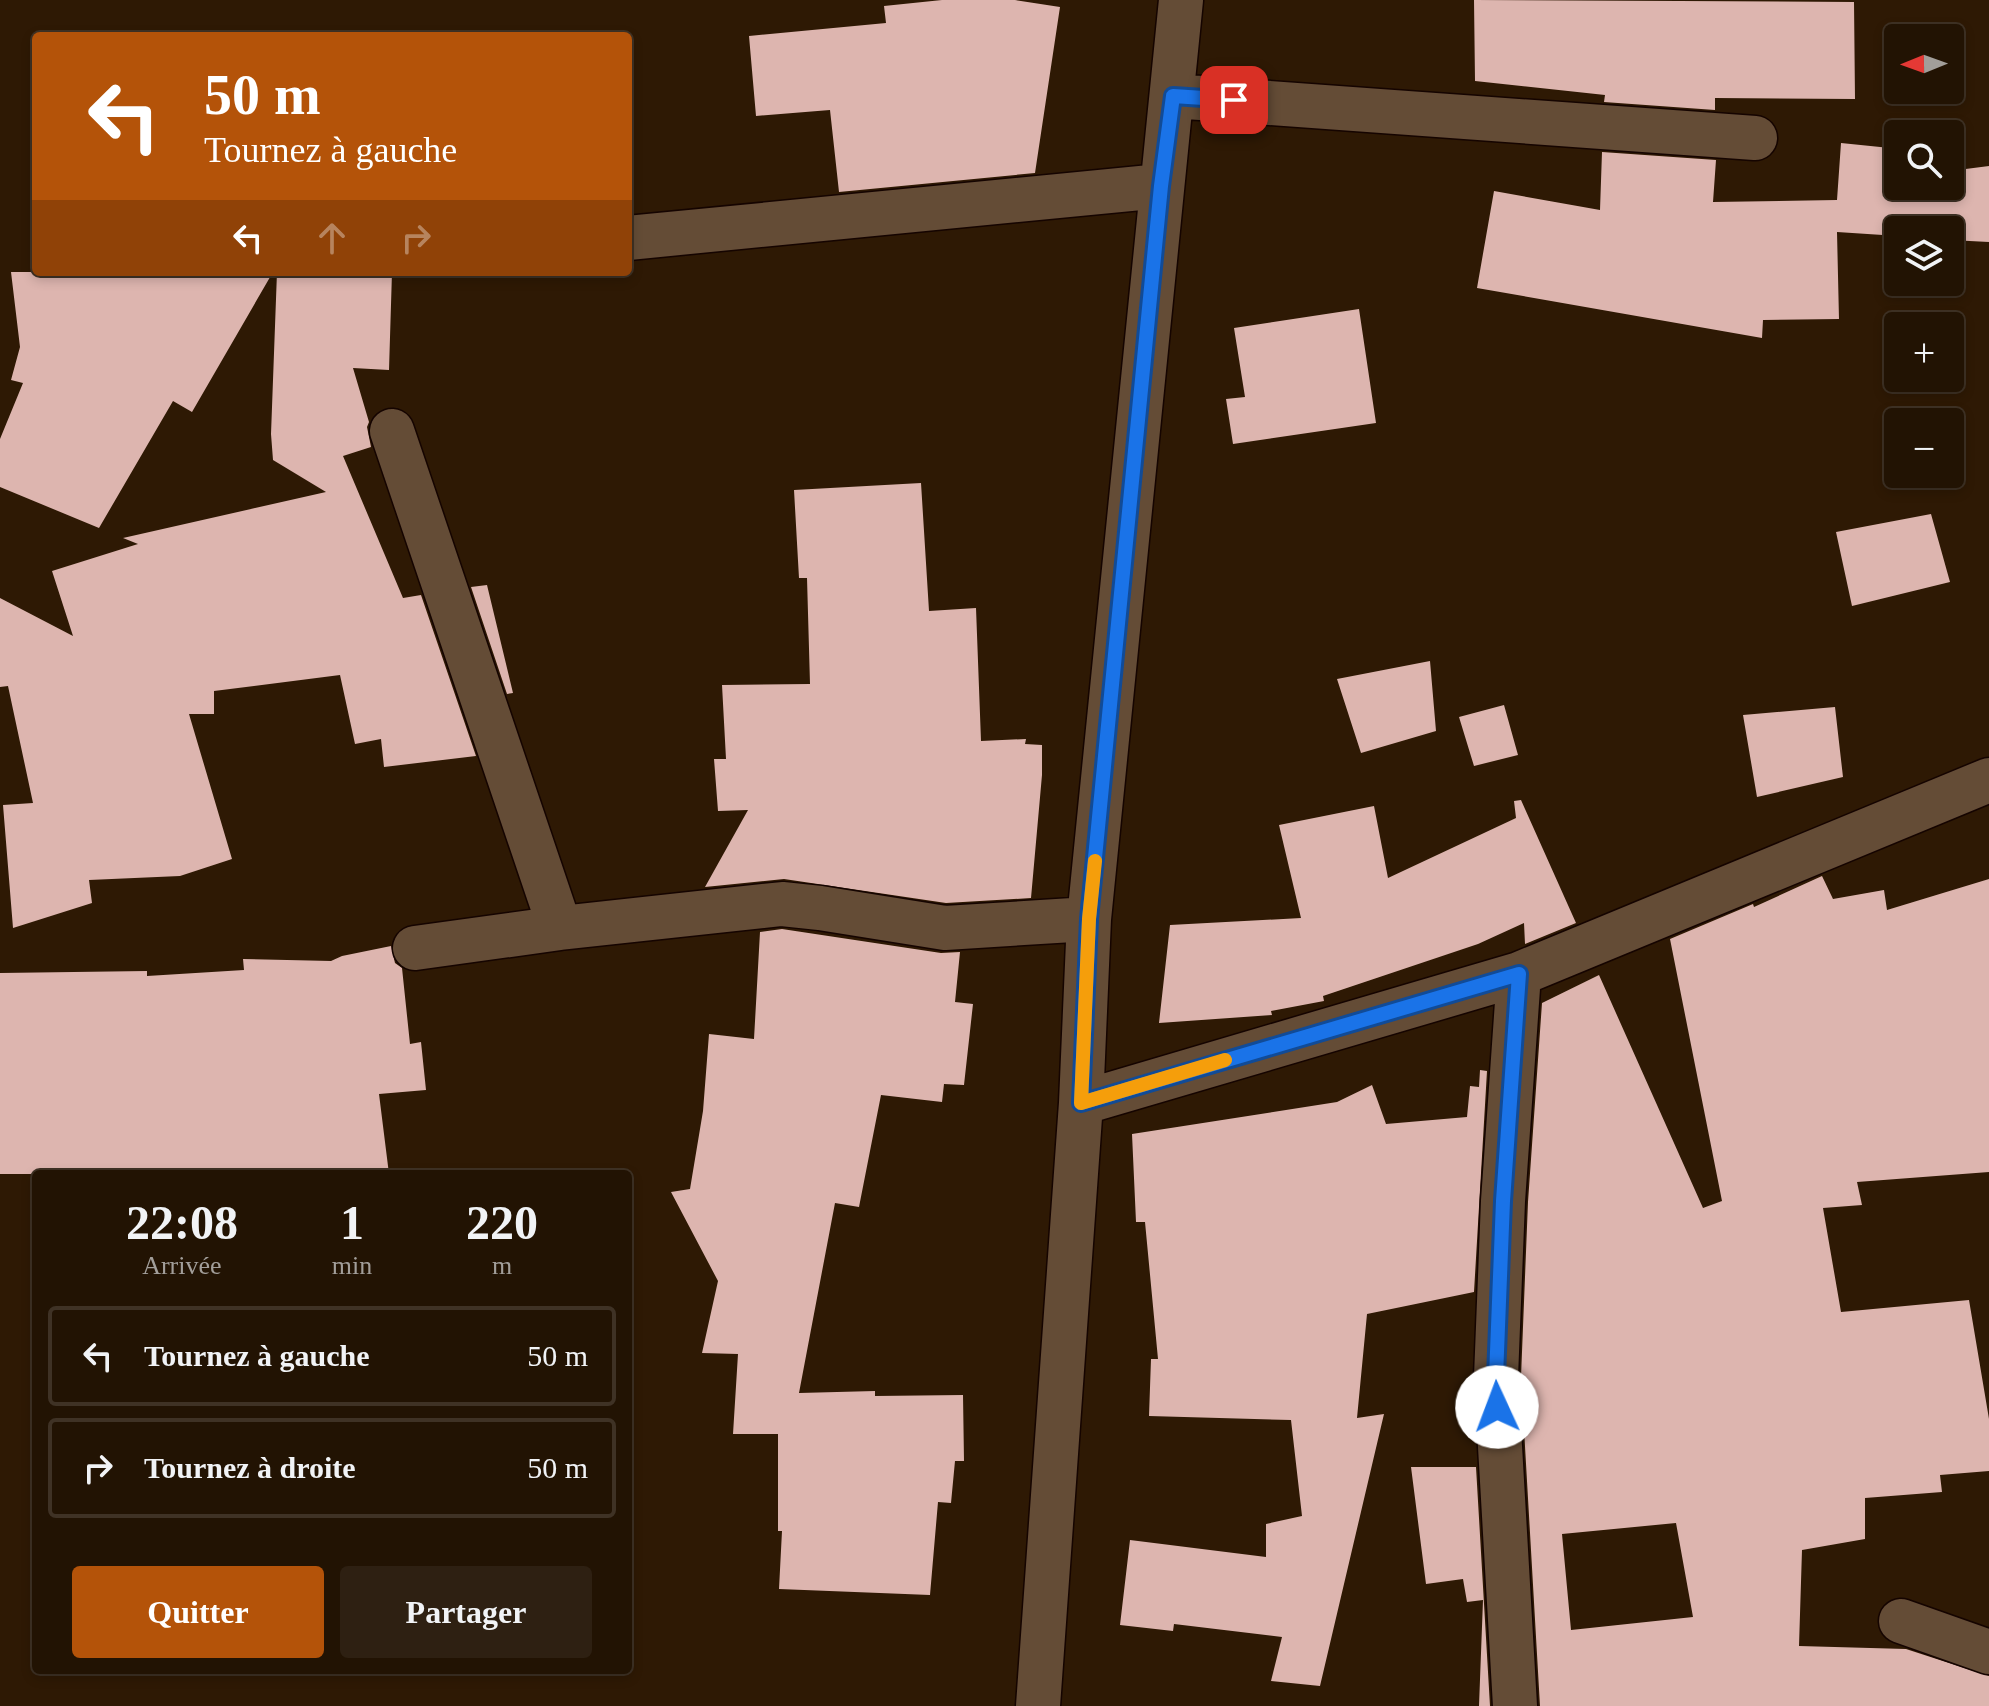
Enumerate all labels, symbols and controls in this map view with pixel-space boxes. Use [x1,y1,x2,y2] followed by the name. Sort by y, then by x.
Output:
[1884,24,1964,104] north arrow
[1884,24,1964,488] map controls
[72,64,176,168] icon: left
[204,64,321,126] text: 50 m
[1200,66,1268,134] pin
[1212,78,1256,122] icon: arrive
[1884,120,1964,200] button: search
[204,130,457,170] text: Tournez à gauche
[226,216,270,260] icon: left
[310,216,354,260] icon: ahead
[394,216,438,260] icon: right
[1884,216,1964,296] button: layers
[1884,312,1964,392] button: +
[1884,408,1964,488] button: −
[126,1196,238,1249] text: 22:08
[340,1196,364,1249] text: 1
[466,1196,538,1249] text: 220
[142,1251,222,1280] text: Arrivée
[332,1251,372,1280] text: min
[492,1251,512,1280] text: m
[76,1334,120,1378] icon: left
[144,1339,370,1372] text: Tournez à gauche
[527,1339,588,1372] text: 50 m
[1455,1365,1539,1449] position arrow
[76,1446,120,1490] icon: right
[144,1451,356,1484] text: Tournez à droite
[527,1451,588,1484] text: 50 m
[72,1566,324,1658] button: Quitter
[340,1566,592,1658] button: Partager

